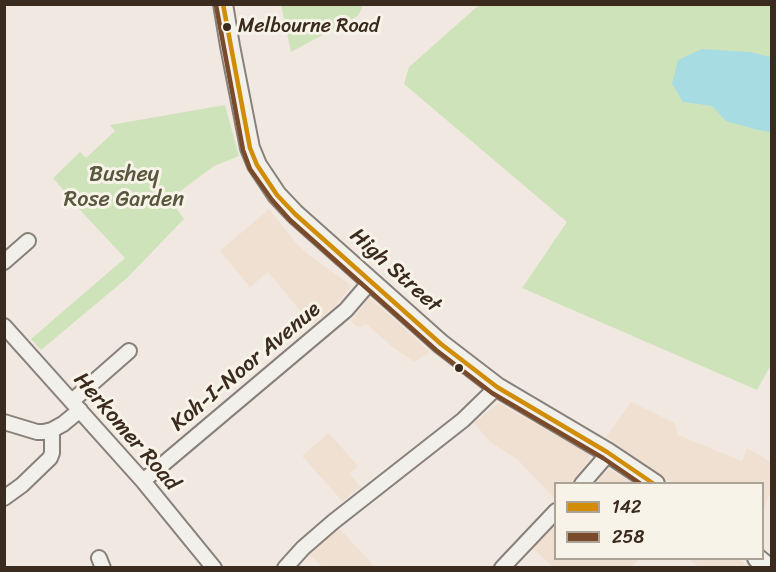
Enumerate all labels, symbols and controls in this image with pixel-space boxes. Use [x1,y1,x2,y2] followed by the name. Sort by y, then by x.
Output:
[238,15,379,39] place label: Melbourne Road
[221,21,233,33] marker: Melbourne Road
[64,162,184,214] park label: Bushey Rose Garden
[344,223,446,319] street label: High Street
[166,297,326,437] street label: Koh-I-Noor Avenue
[453,362,465,374] unlabelled marker
[67,367,185,497] street label: Herkomer Road
[554,482,764,560] legend
[612,491,641,523] text: 142
[612,521,644,553] text: 258

